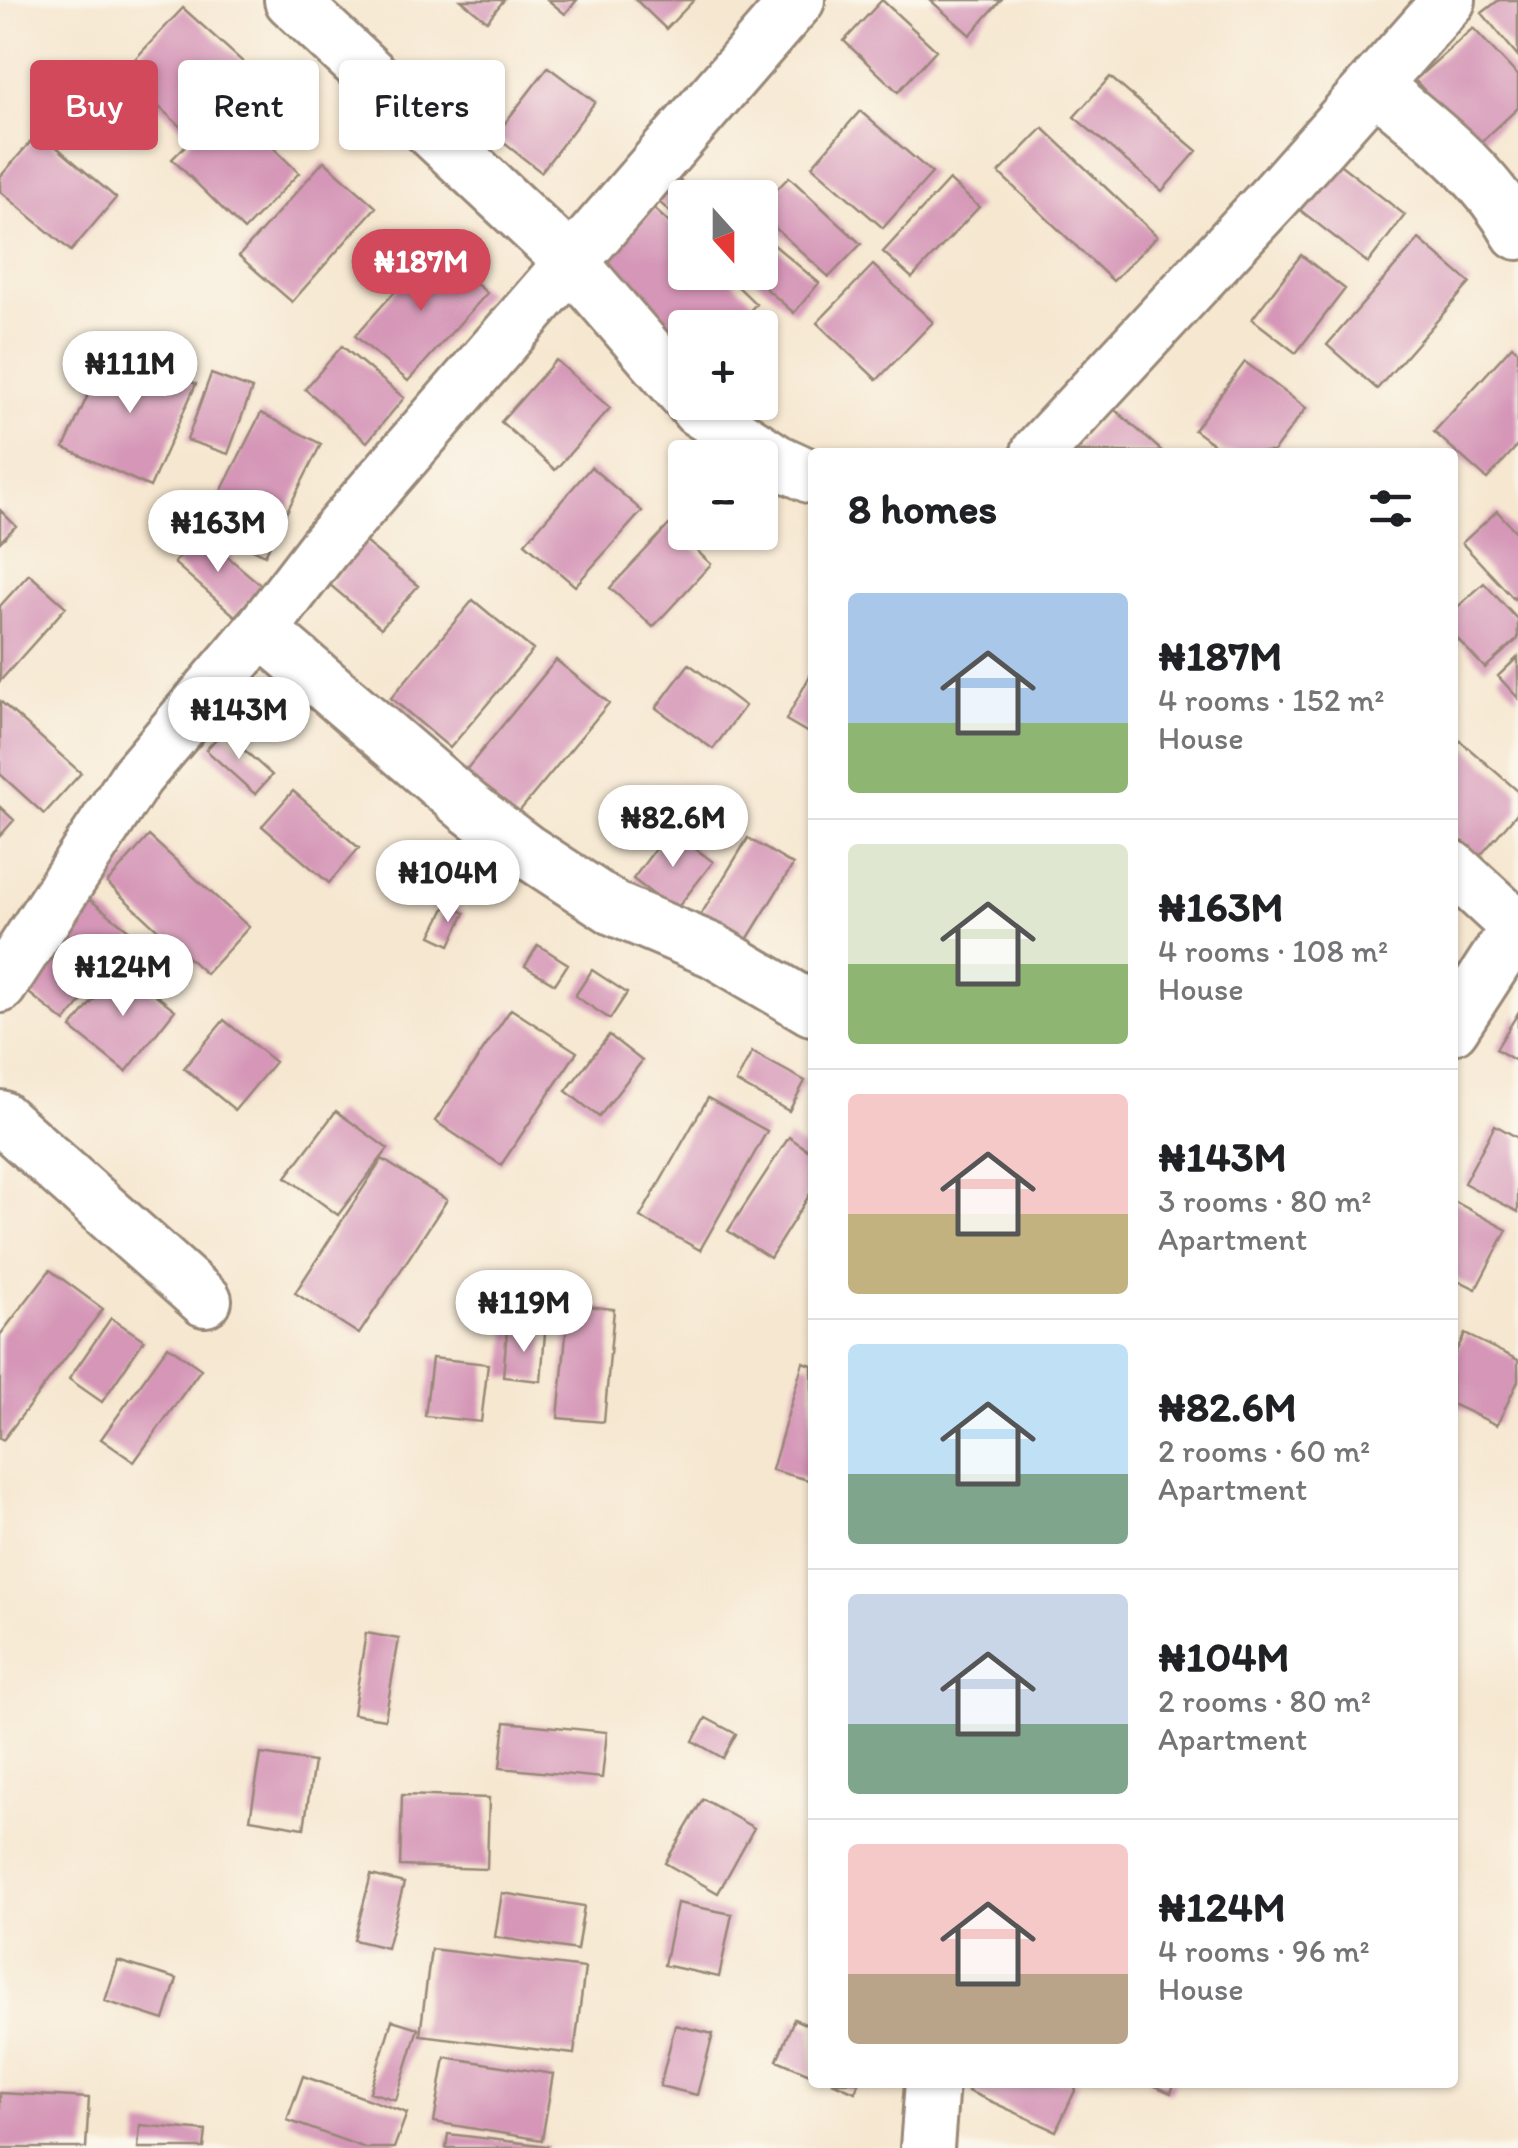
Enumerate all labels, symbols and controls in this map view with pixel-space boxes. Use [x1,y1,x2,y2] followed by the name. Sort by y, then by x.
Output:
[30,60,158,150] chip: Buy
[178,60,319,150] chip: Rent
[339,60,505,150] chip: Filters
[668,180,778,290] north arrow
[668,180,778,550] map controls
[351,229,491,314] pin: ₦187M
[374,242,468,280] text: ₦187M
[668,310,778,420] button: +
[60,331,200,416] pin: ₦111M
[84,344,176,382] text: ₦111M
[668,440,778,550] button: −
[1363,481,1418,536] icon: filters
[848,483,997,534] text: 8 homes
[148,490,288,575] pin: ₦163M
[170,503,266,541] text: ₦163M
[1158,630,1282,681] text: ₦187M
[928,633,1048,753] icon: home
[169,677,309,762] pin: ₦143M
[1158,681,1385,719] text: 4 rooms · 152 m²
[190,690,288,728] text: ₦143M
[1158,719,1244,757] text: House
[592,785,754,870] pin: ₦82.6M
[620,798,726,836] text: ₦82.6M
[378,840,518,925] pin: ₦104M
[398,853,498,891] text: ₦104M
[1158,881,1284,932] text: ₦163M
[928,884,1048,1004] icon: home
[1158,932,1388,970] text: 4 rooms · 108 m²
[53,934,193,1019] pin: ₦124M
[74,947,172,985] text: ₦124M
[1158,970,1244,1008] text: House
[1158,1131,1287,1182] text: ₦143M
[928,1134,1048,1254] icon: home
[1158,1182,1372,1220] text: 3 rooms · 80 m²
[1158,1220,1307,1258] text: Apartment
[454,1270,594,1355] pin: ₦119M
[478,1283,570,1321] text: ₦119M
[1158,1381,1297,1432] text: ₦82.6M
[928,1384,1048,1504] icon: home
[1158,1432,1370,1470] text: 2 rooms · 60 m²
[1158,1470,1307,1508] text: Apartment
[1158,1631,1290,1682] text: ₦104M
[928,1634,1048,1754] icon: home
[1158,1682,1371,1720] text: 2 rooms · 80 m²
[1158,1720,1307,1758] text: Apartment
[1158,1881,1286,1932] text: ₦124M
[928,1884,1048,2004] icon: home
[1158,1932,1370,1970] text: 4 rooms · 96 m²
[1158,1970,1244,2008] text: House

